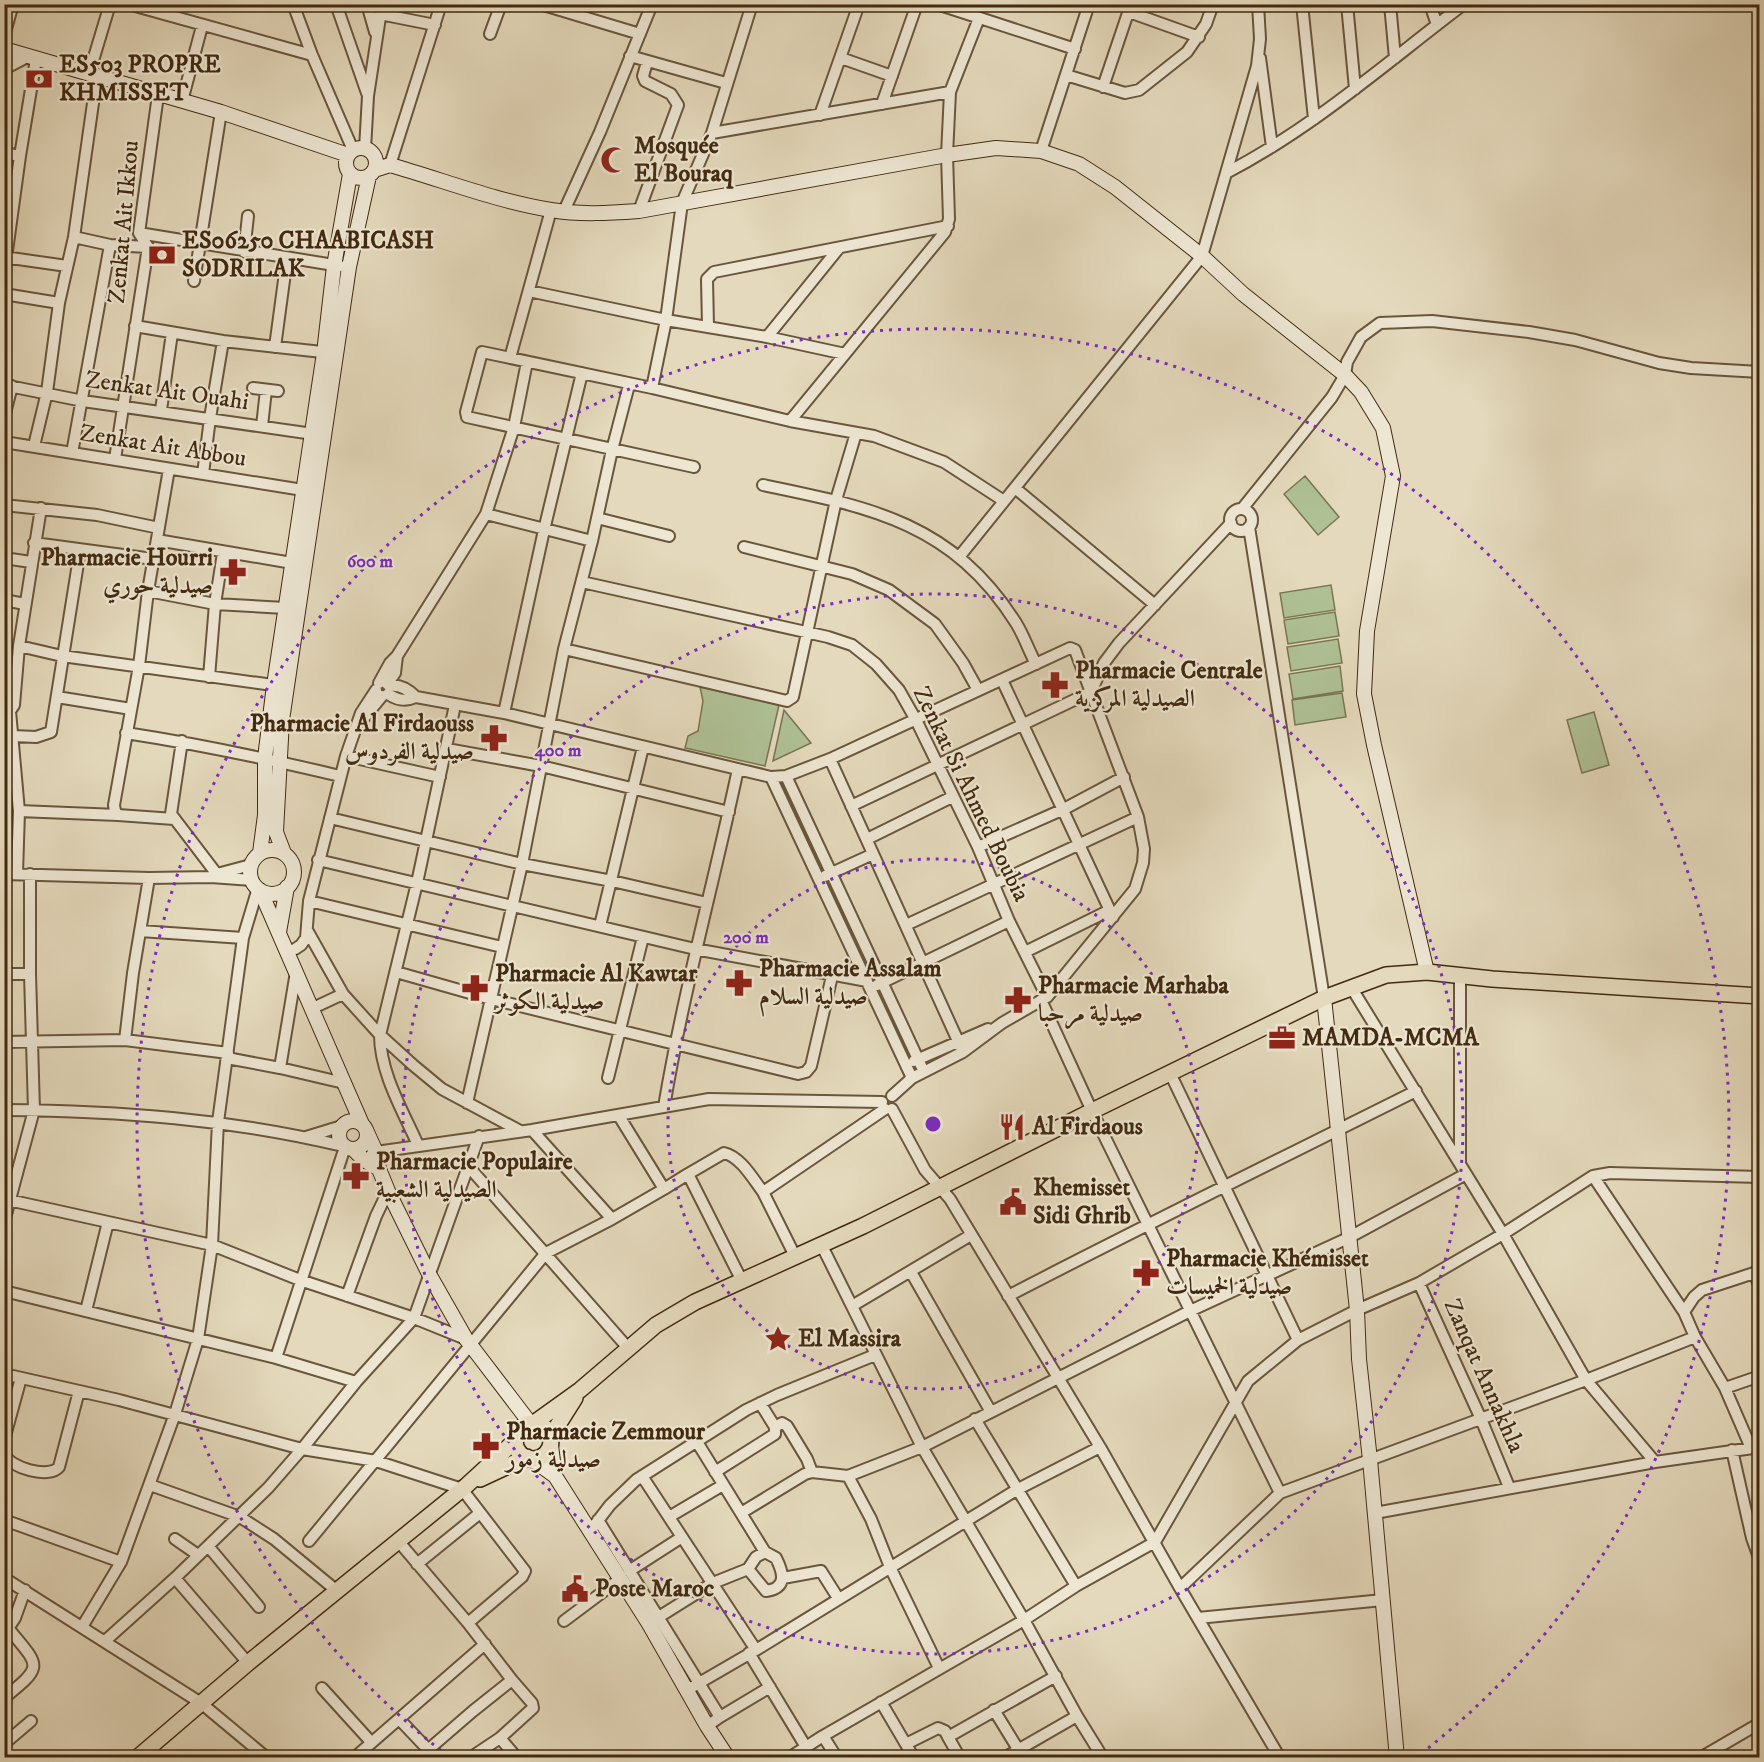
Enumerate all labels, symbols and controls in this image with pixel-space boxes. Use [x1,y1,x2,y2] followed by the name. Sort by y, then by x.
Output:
[59,50,221,108] place label: ES503 PROPRE KHMISSET
[24,64,54,94] bank icon: ES503 PROPRE KHMISSET
[634,131,734,189] place label: Mosquée El Bouraq
[102,139,146,305] street label: Zenkat Ait Ikkou
[599,145,629,175] mosque icon: Mosquée El Bouraq
[182,226,434,284] place label: ES06250 CHAABICASH SODRILAK
[147,240,177,270] bank icon: ES06250 CHAABICASH SODRILAK
[83,365,251,417] street label: Zenkat Ait Ouahi
[78,418,248,474] street label: Zenkat Ait Abbou
[40,543,213,604] place label: Pharmacie Hourri صيدلية حوري
[347,551,394,573] text: 600 m
[218,557,248,587] pharmacy icon: Pharmacie Hourri صيدلية حوري
[1075,656,1263,714] place label: Pharmacie Centrale الصيدلية المركزية
[1040,670,1070,700] pharmacy icon: Pharmacie Centrale الصيدلية المركزية
[906,682,1036,907] street label: Zenkat Si Ahmed Boubia
[250,709,474,767] place label: Pharmacie Al Firdaouss صيدلية الفردوس
[479,723,509,753] pharmacy icon: Pharmacie Al Firdaouss صيدلية الفردوس
[533,740,582,762] text: 400 m
[723,927,769,949] text: 200 m
[759,954,941,1017] place label: Pharmacie Assalam صيدلية السلام
[492,959,698,1017] place label: Pharmacie Al Kawtar صيدلية الكوثر
[724,968,754,998] pharmacy icon: Pharmacie Assalam صيدلية السلام
[1038,971,1229,1030] place label: Pharmacie Marhaba صيدلية مرحبا
[460,973,490,1003] pharmacy icon: Pharmacie Al Kawtar صيدلية الكوثر
[1003,985,1033,1015] pharmacy icon: Pharmacie Marhaba صيدلية مرحبا
[1267,1023,1297,1053] office icon: MAMDA-MCMA
[1302,1023,1479,1053] place label: MAMDA-MCMA
[997,1112,1027,1142] restaurant icon: Al Firdaous
[1031,1112,1143,1142] place label: Al Firdaous
[923,1114,943,1134] centre of rings
[376,1147,573,1205] place label: Pharmacie Populaire الصيدلية الشعبية
[341,1161,371,1191] pharmacy icon: Pharmacie Populaire الصيدلية الشعبية
[1033,1173,1131,1231] place label: Khemisset Sidi Ghrib
[998,1187,1028,1217] public building icon: Khemisset Sidi Ghrib
[1166,1244,1369,1302] place label: Pharmacie Khémisset صيدلية الخميسات
[1131,1258,1161,1288] pharmacy icon: Pharmacie Khémisset صيدلية الخميسات
[1437,1294,1532,1458] street label: Zanqat Annakhla
[763,1324,793,1354] place icon: El Massira
[798,1324,902,1354] place label: El Massira
[503,1417,706,1475] place label: Pharmacie Zemmour صيدلية زمور
[471,1431,501,1461] pharmacy icon: Pharmacie Zemmour صيدلية زمور
[560,1574,590,1604] public building icon: Poste Maroc
[595,1574,715,1604] place label: Poste Maroc

